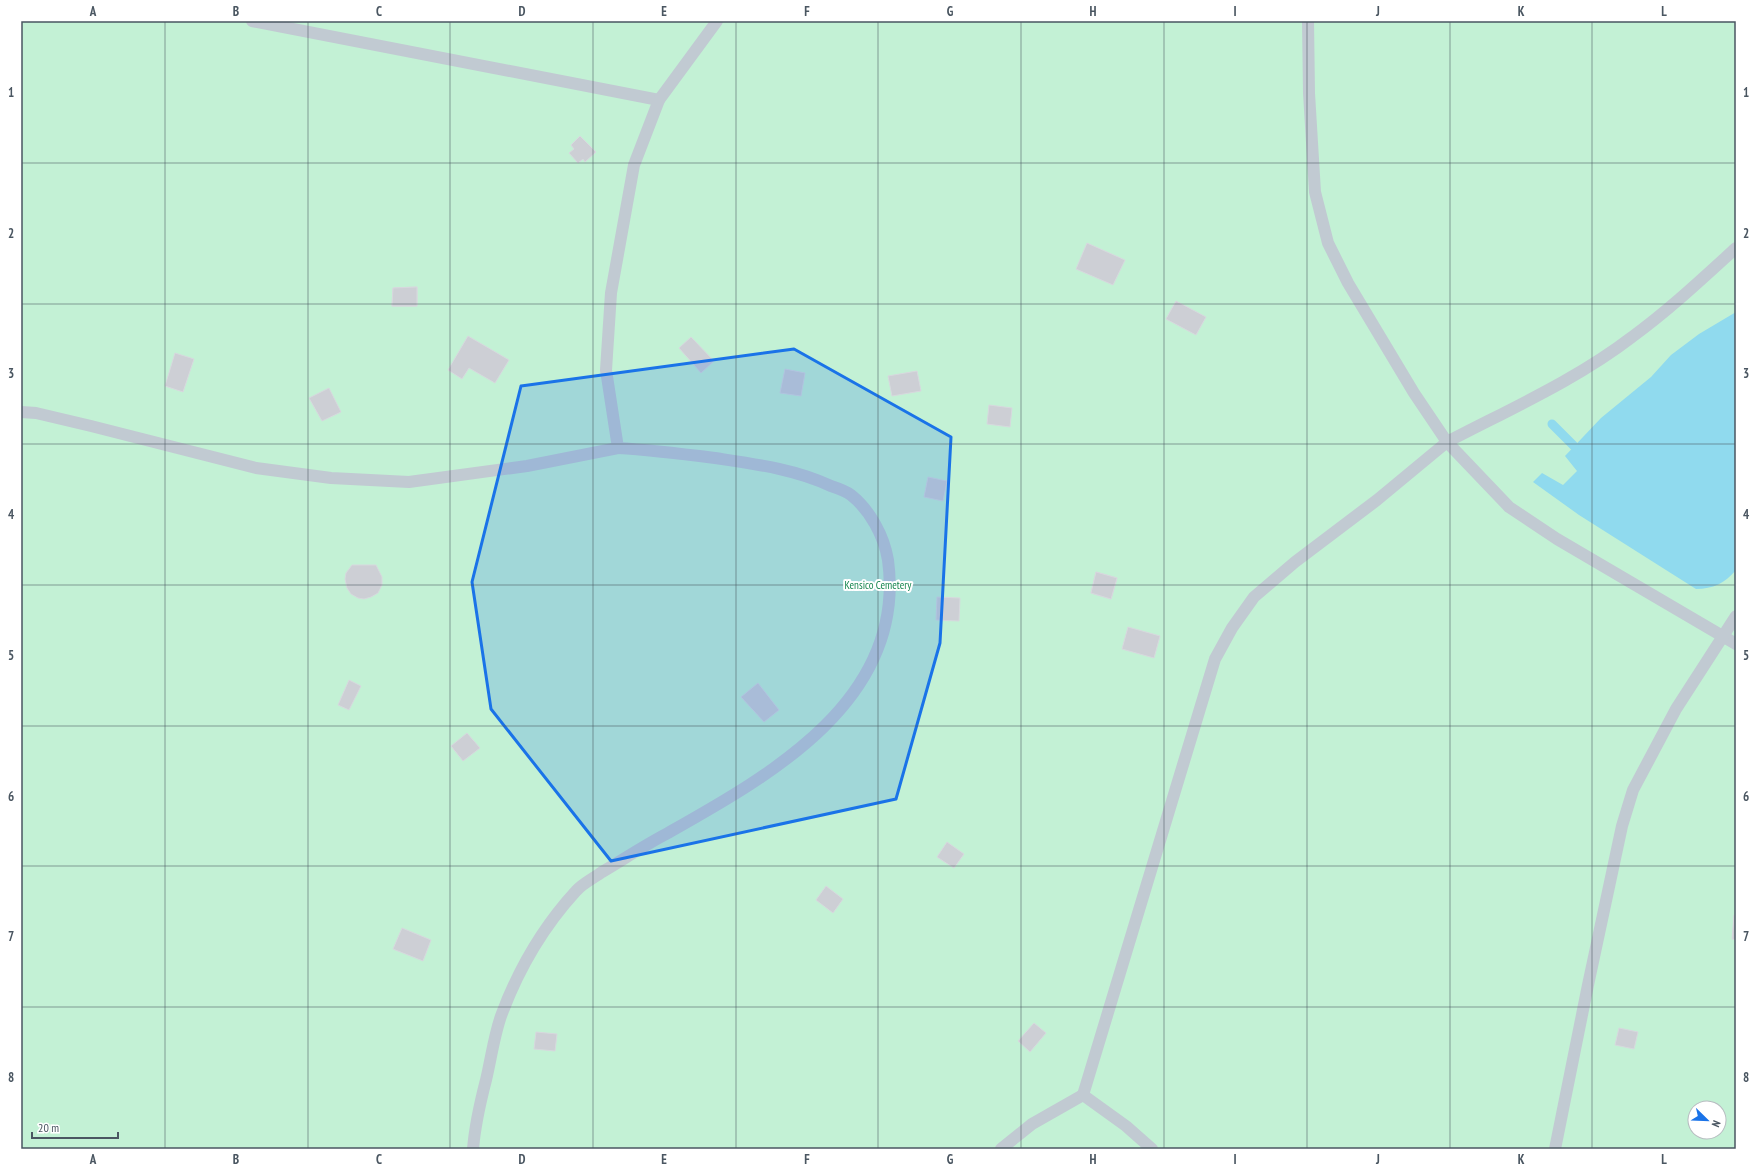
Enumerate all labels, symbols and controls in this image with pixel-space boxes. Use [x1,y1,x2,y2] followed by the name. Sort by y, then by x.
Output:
[89,3,97,20] text: A
[233,3,239,20] text: B
[376,3,382,20] text: C
[519,3,526,20] text: D
[661,3,667,20] text: E
[804,3,810,20] text: F
[947,3,954,20] text: G
[1090,3,1097,20] text: H
[1233,3,1237,20] text: I
[1375,3,1380,20] text: J
[1518,3,1525,20] text: K
[1661,3,1667,20] text: L
[8,84,14,101] text: 1
[1743,84,1749,101] text: 1
[8,225,14,242] text: 2
[1743,225,1749,242] text: 2
[8,365,14,382] text: 3
[1743,365,1749,382] text: 3
[8,506,15,523] text: 4
[1743,506,1750,523] text: 4
[845,578,912,592] park label: Kensico Cemetery
[8,647,14,664] text: 5
[1743,647,1749,664] text: 5
[8,788,14,805] text: 6
[1743,788,1749,805] text: 6
[8,928,14,945] text: 7
[1743,928,1749,945] text: 7
[8,1069,14,1086] text: 8
[1743,1069,1749,1086] text: 8
[1687,1100,1727,1140] north arrow
[32,1114,118,1140] scale bar
[1709,1118,1724,1129] text: N
[38,1120,59,1135] text: 20 m
[89,1151,97,1168] text: A
[233,1151,239,1168] text: B
[376,1151,382,1168] text: C
[519,1151,526,1168] text: D
[661,1151,667,1168] text: E
[804,1151,810,1168] text: F
[947,1151,954,1168] text: G
[1090,1151,1097,1168] text: H
[1233,1151,1237,1168] text: I
[1375,1151,1380,1168] text: J
[1518,1151,1525,1168] text: K
[1661,1151,1667,1168] text: L

